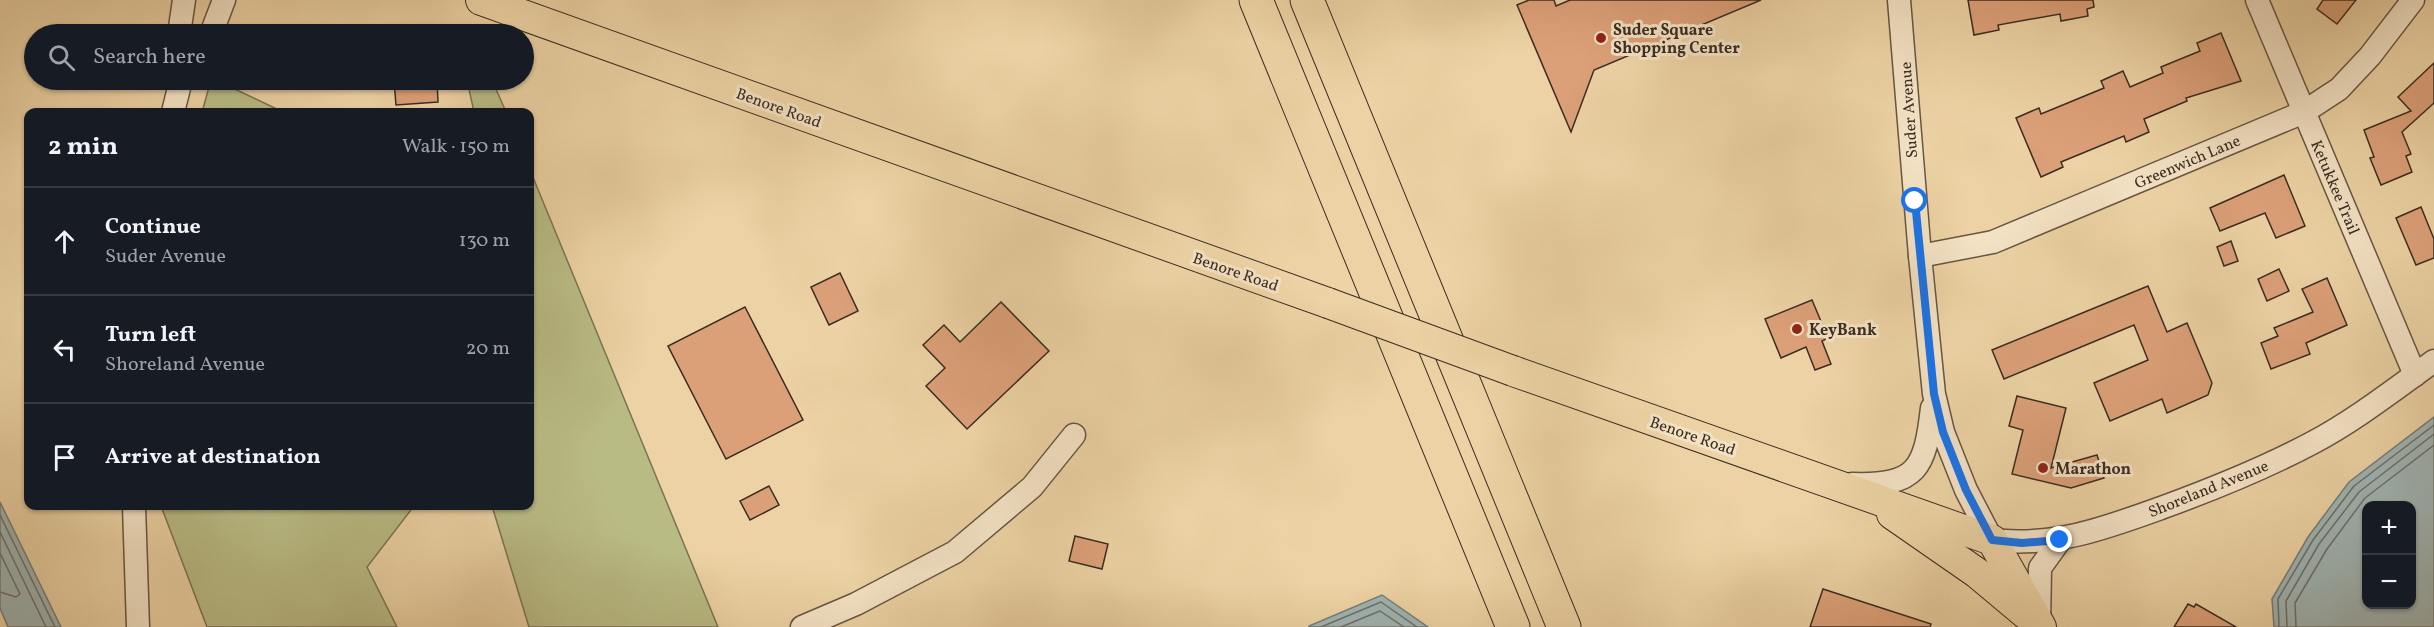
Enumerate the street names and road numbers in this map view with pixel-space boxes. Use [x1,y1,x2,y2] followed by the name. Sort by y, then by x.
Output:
[1896,61,1924,159] street label: Suder Avenue
[733,83,824,134] street label: Benore Road
[2131,131,2244,195] street label: Greenwich Lane
[2304,137,2364,239] street label: Ketukkee Trail
[1190,248,1281,298] street label: Benore Road
[1647,412,1738,462] street label: Benore Road
[2145,456,2272,524] street label: Shoreland Avenue

